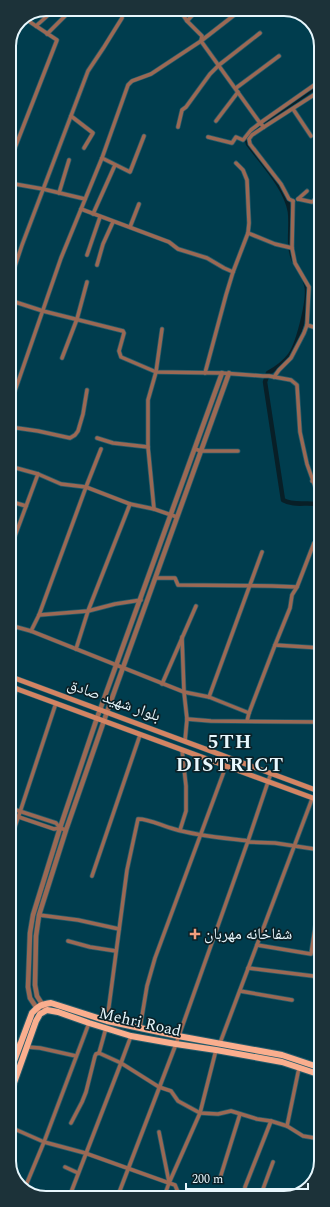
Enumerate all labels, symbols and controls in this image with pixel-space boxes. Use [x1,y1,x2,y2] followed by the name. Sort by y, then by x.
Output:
[64,672,164,728] street label: بلوار شهید صادق
[176,727,284,780] district label: 5TH DISTRICT
[204,922,292,946] place label: شفاخانه مهربان
[189,928,201,940] marker: شفاخانه مهربان
[96,1001,184,1043] street label: Mehri Road
[186,1165,308,1191] scale bar
[192,1170,223,1189] text: 200 m

